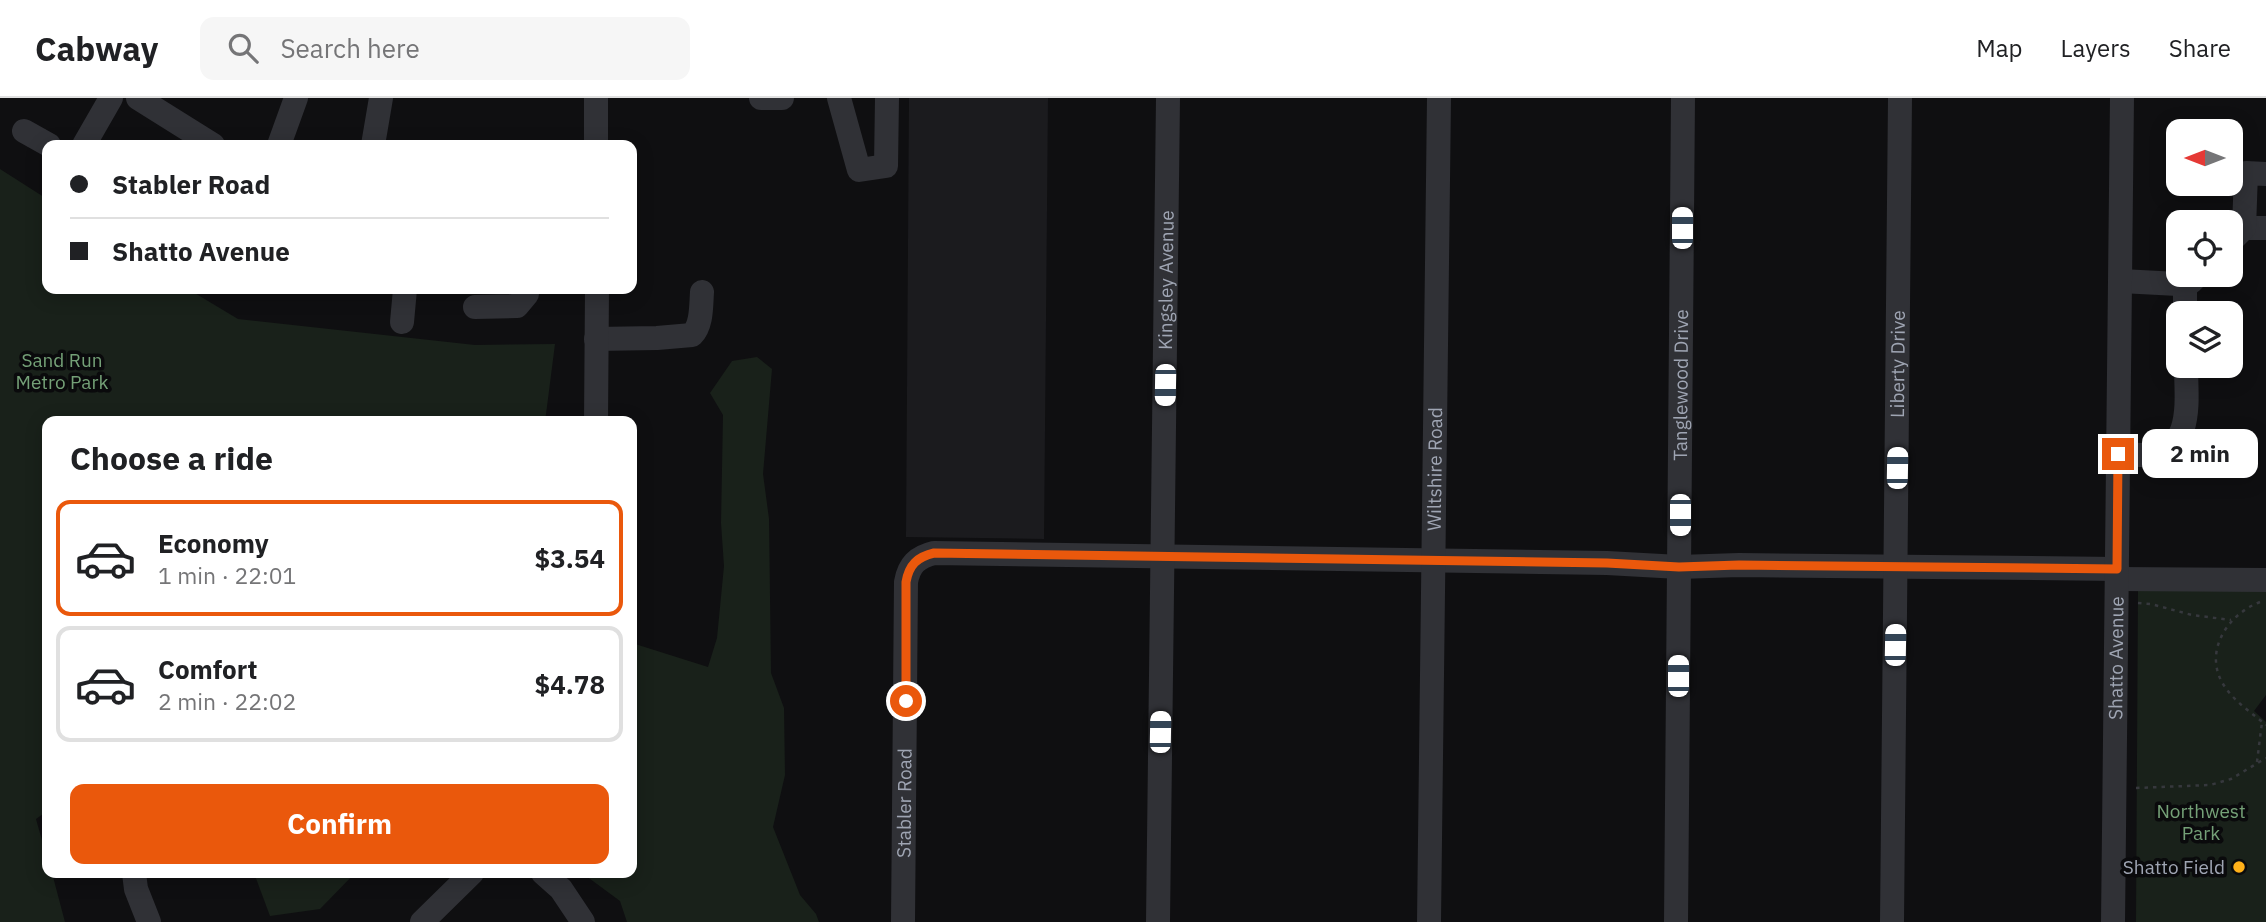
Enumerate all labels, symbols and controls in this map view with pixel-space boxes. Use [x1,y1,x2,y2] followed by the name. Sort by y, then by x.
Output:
[200,17,690,80] search box
[35,27,158,70] text: Cabway
[224,29,262,67] icon: search
[280,31,420,65] text: Search here
[1976,32,2023,64] text: Map
[2061,32,2131,64] text: Layers
[2169,32,2231,64] text: Share
[2166,119,2244,196] north arrow
[2166,119,2243,378] map controls
[112,167,270,201] text: Stabler Road
[1672,207,1693,249] car
[1153,210,1179,350] street label: Kingsley Avenue
[2166,210,2243,287] button: locate
[112,234,290,268] text: Shatto Avenue
[2166,301,2243,378] button: layers
[1668,309,1693,461] street label: Tanglewood Drive
[1885,310,1910,418] street label: Liberty Drive
[16,348,109,394] park label: Sand Run Metro Park
[1155,364,1176,406] car
[1422,407,1447,531] street label: Wiltshire Road
[2142,430,2258,478] callout: 2 min
[70,437,273,479] text: Choose a ride
[2102,438,2134,470] route end
[2170,438,2230,468] text: 2 min
[1887,447,1908,489] car
[1670,494,1691,536] car
[158,526,269,560] text: Economy
[74,527,137,590] icon: car
[535,541,605,575] text: $3.54
[158,560,296,590] text: 1 min · 22:01
[2103,596,2129,720] street label: Shatto Avenue
[1885,624,1906,666] car
[158,652,257,686] text: Comfort
[74,653,137,716] icon: car
[1668,655,1689,697] car
[535,667,605,701] text: $4.78
[890,685,922,717] route start
[158,686,296,716] text: 2 min · 22:02
[1150,711,1171,753] car
[892,748,917,858] street label: Stabler Road
[70,784,609,864] button: Confirm
[2156,799,2246,845] park label: Northwest Park
[2123,855,2225,879] place label: Shatto Field
[2231,859,2247,875] marker: Shatto Field

